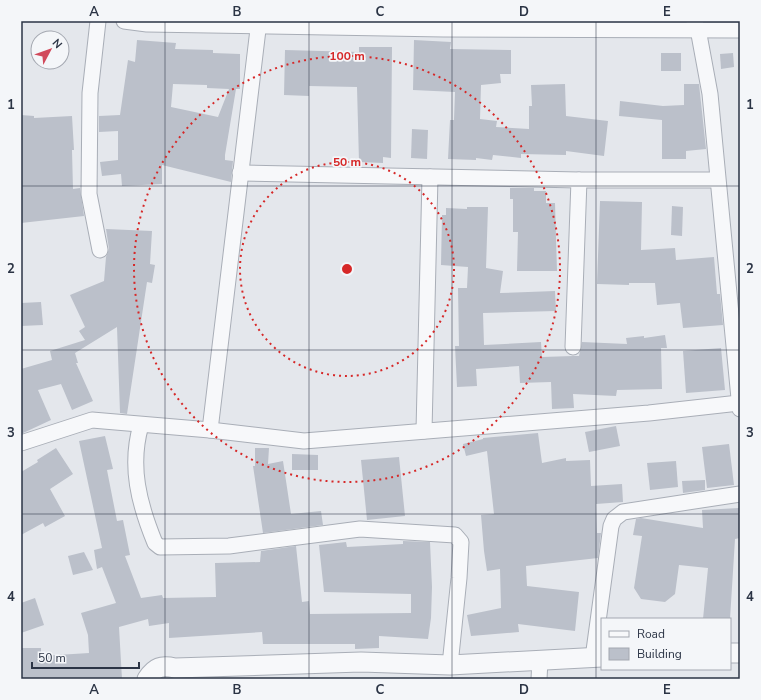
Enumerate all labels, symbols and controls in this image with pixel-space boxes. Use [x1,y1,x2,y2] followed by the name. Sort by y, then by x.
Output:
[89,3,99,21] text: A
[233,3,242,21] text: B
[376,3,385,21] text: C
[519,3,529,21] text: D
[663,3,671,21] text: E
[30,30,70,70] north arrow
[49,36,66,52] text: N
[329,48,365,64] text: 100 m
[7,96,15,114] text: 1
[746,96,754,114] text: 1
[333,154,361,170] text: 50 m
[7,260,15,278] text: 2
[746,260,754,278] text: 2
[340,262,354,276] centre of rings
[7,424,15,442] text: 3
[746,424,754,442] text: 3
[7,588,15,606] text: 4
[746,588,754,606] text: 4
[601,618,731,670] legend
[637,626,665,642] text: Road
[32,644,139,670] scale bar
[637,646,682,662] text: Building
[38,650,66,666] text: 50 m
[89,681,99,699] text: A
[233,681,242,699] text: B
[376,681,385,699] text: C
[519,681,529,699] text: D
[663,681,671,699] text: E

